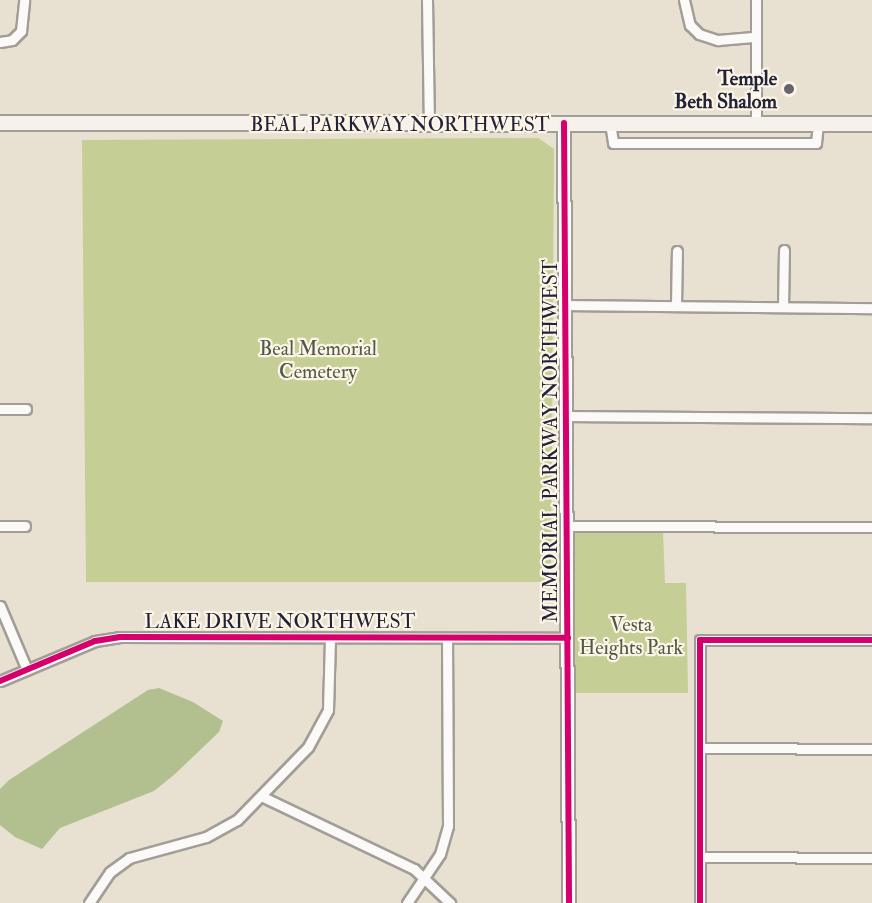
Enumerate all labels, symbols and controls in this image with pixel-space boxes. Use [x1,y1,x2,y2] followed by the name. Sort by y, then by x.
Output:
[674,66,777,113] place label: Temple Beth Shalom
[782,82,796,96] marker: Temple Beth Shalom
[250,112,550,136] street label: BEAL PARKWAY NORTHWEST
[538,259,562,623] street label: MEMORIAL PARKWAY NORTHWEST
[259,336,377,383] park label: Beal Memorial Cemetery
[145,609,415,633] street label: LAKE DRIVE NORTHWEST
[579,612,683,659] park label: Vesta Heights Park

